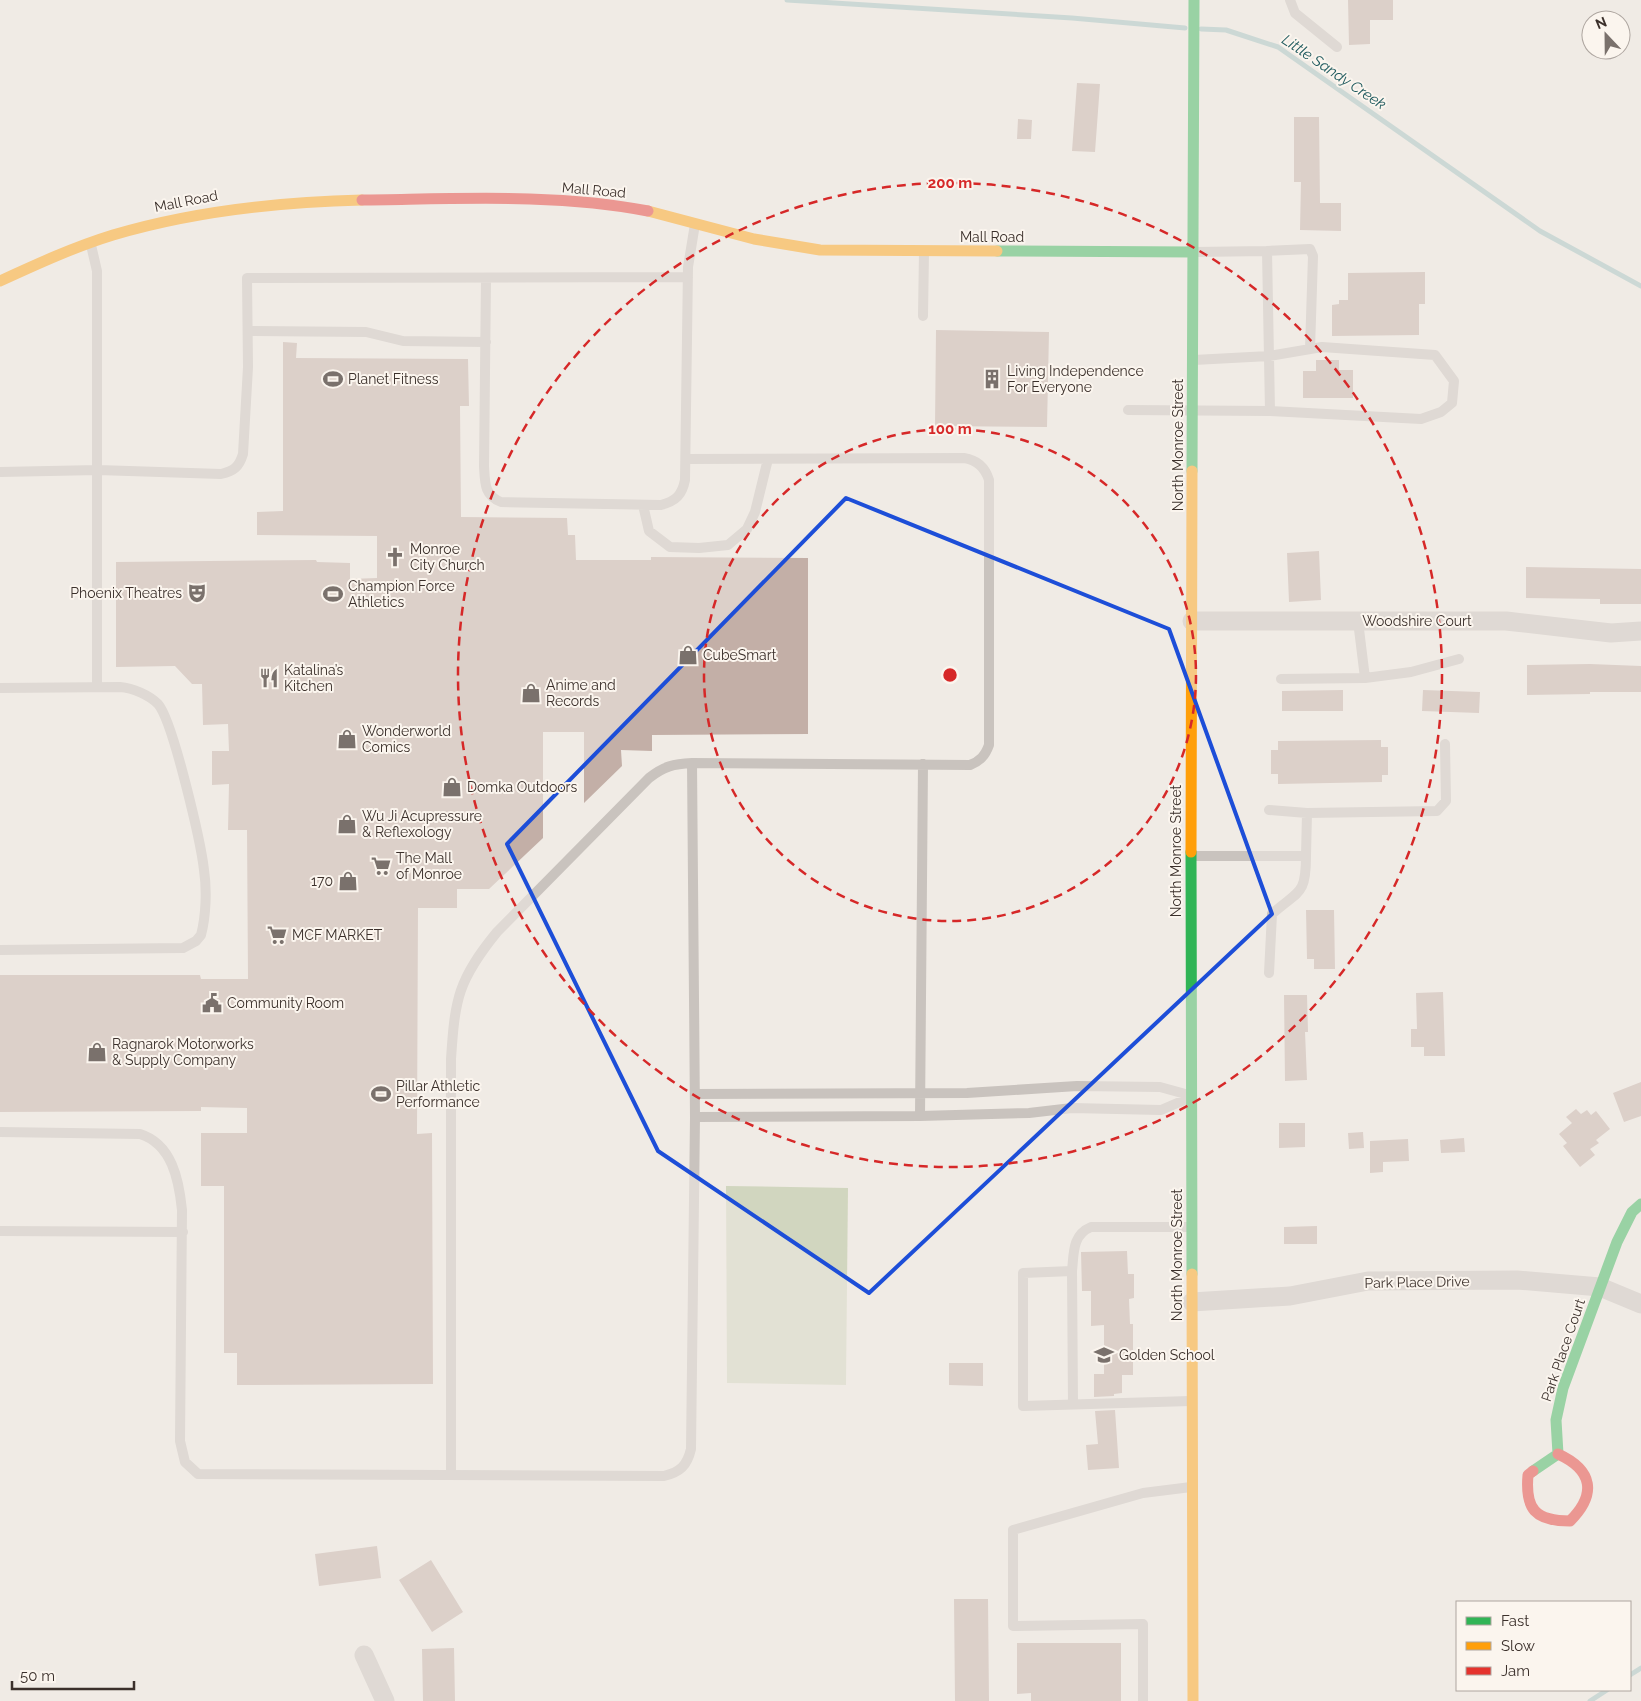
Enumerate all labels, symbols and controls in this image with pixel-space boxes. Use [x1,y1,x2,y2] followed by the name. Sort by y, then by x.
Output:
[1581,10,1631,60] north arrow
[1593,14,1609,32] text: N
[1279,31,1389,113] water label: Little Sandy Creek
[928,174,972,192] text: 200 m
[561,179,627,201] street label: Mall Road
[153,187,219,215] street label: Mall Road
[960,229,1024,245] street label: Mall Road
[1007,363,1144,395] place label: Living Independence For Everyone
[322,368,344,390] sports icon: Planet Fitness
[981,368,1003,390] building icon: Living Independence For Everyone
[348,371,439,387] place label: Planet Fitness
[1170,378,1186,511] street label: North Monroe Street
[928,420,972,438] text: 100 m
[410,541,485,573] place label: Monroe City Church
[384,546,406,568] church icon: Monroe City Church
[348,578,455,610] place label: Champion Force Athletics
[186,582,208,604] theatre icon: Phoenix Theatres
[322,583,344,605] sports icon: Champion Force Athletics
[70,585,182,601] place label: Phoenix Theatres
[1362,613,1472,629] street label: Woodshire Court
[677,644,699,666] shop icon: CubeSmart
[703,647,777,663] place label: CubeSmart
[284,662,344,694] place label: Katalina’s Kitchen
[941,666,959,684] centre of rings
[258,667,280,689] restaurant icon: Katalina’s Kitchen
[546,677,616,709] place label: Anime and Records
[520,682,542,704] shop icon: Anime and Records
[362,723,451,755] place label: Wonderworld Comics
[336,728,358,750] shop icon: Wonderworld Comics
[441,776,463,798] shop icon: Domka Outdoors
[467,779,577,795] place label: Domka Outdoors
[1168,784,1184,917] street label: North Monroe Street
[362,808,482,840] place label: Wu Ji Acupressure & Reflexology
[336,813,358,835] shop icon: Wu Ji Acupressure & Reflexology
[396,850,462,882] place label: The Mall of Monroe
[370,855,392,877] supermarket icon: The Mall of Monroe
[337,870,359,892] shop icon: 170
[311,873,333,889] place label: 170
[266,924,288,946] supermarket icon: MCF MARKET
[292,927,383,943] place label: MCF MARKET
[201,992,223,1014] public building icon: Community Room
[227,995,344,1011] place label: Community Room
[112,1036,254,1068] place label: Ragnarok Motorworks & Supply Company
[86,1041,108,1063] shop icon: Ragnarok Motorworks & Supply Company
[396,1078,480,1110] place label: Pillar Athletic Performance
[370,1083,392,1105] sports icon: Pillar Athletic Performance
[1169,1188,1185,1321] street label: North Monroe Street
[1364,1273,1470,1291] street label: Park Place Drive
[1538,1296,1588,1403] street label: Park Place Court
[1093,1344,1115,1366] school or university icon: Golden School
[1119,1347,1215,1363] place label: Golden School
[1456,1601,1631,1691] legend
[1501,1612,1529,1630] text: Fast
[1501,1637,1535,1655] text: Slow
[12,1658,135,1690] scale bar
[1501,1662,1530,1680] text: Jam
[20,1667,55,1685] text: 50 m

